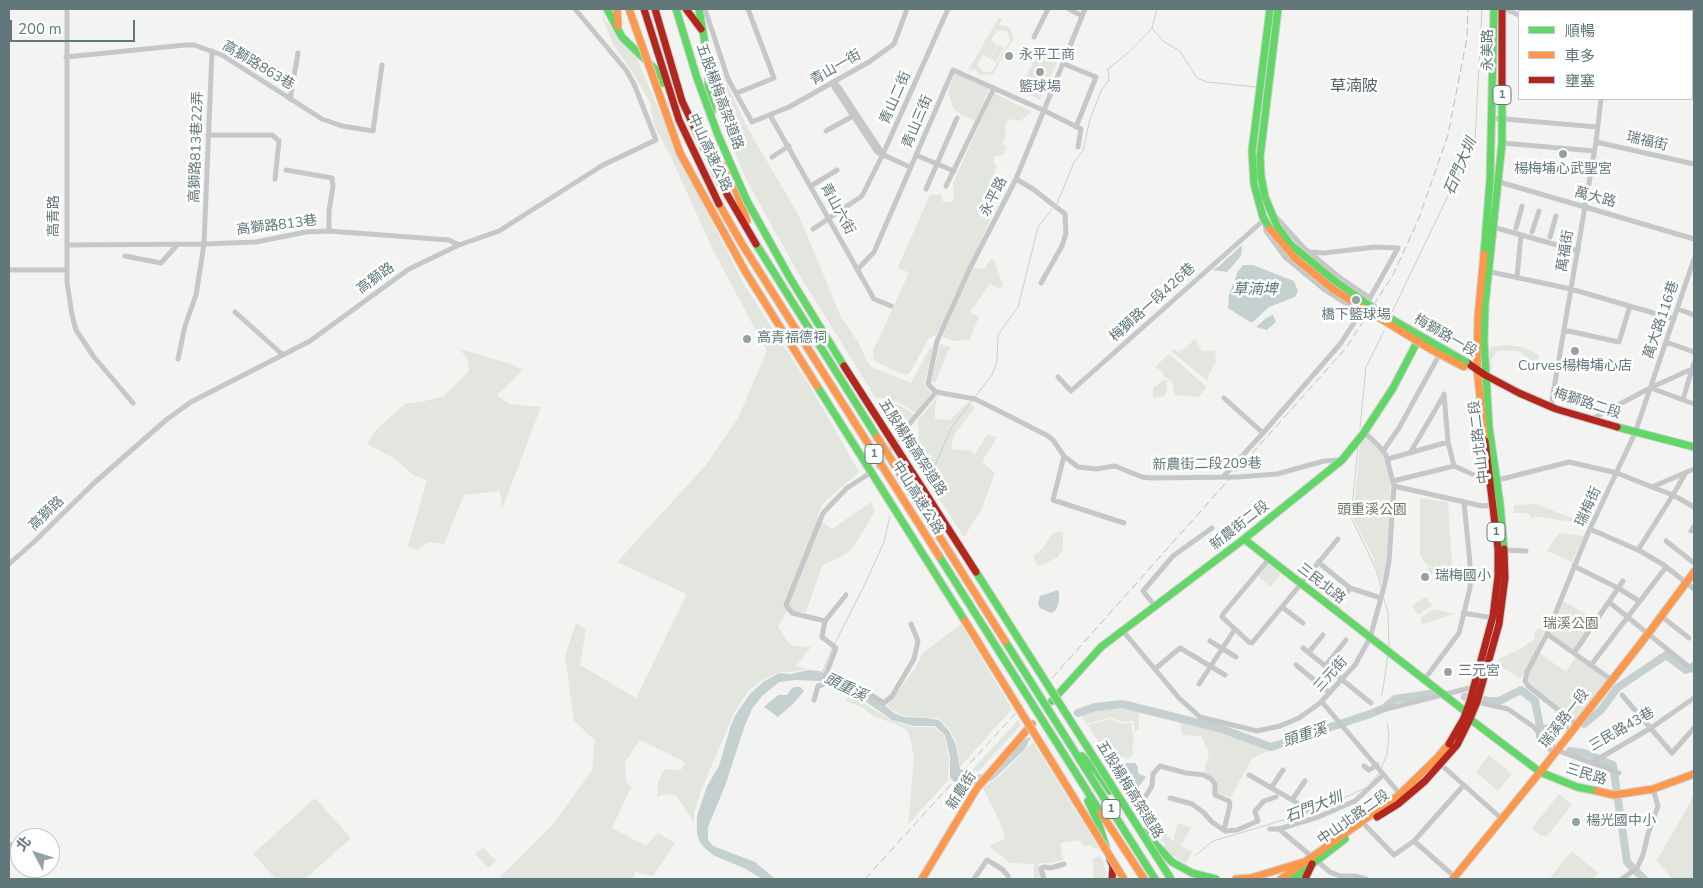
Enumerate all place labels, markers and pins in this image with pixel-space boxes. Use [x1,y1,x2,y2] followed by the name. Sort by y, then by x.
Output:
[1019,48,1075,64] place label: 永平工商
[1003,50,1015,62] marker: 永平工商
[1034,66,1046,78] marker: 籃球場
[1019,80,1061,96] place label: 籃球場
[1557,148,1569,160] marker: 楊梅埔心武聖宮
[1514,162,1612,178] place label: 楊梅埔心武聖宮
[1350,294,1362,306] marker: 橋下籃球場
[1321,308,1391,324] place label: 橋下籃球場
[757,331,827,347] place label: 高青福德祠
[741,333,753,345] marker: 高青福德祠
[1569,345,1581,357] marker: Curves楊梅埔心店
[1518,359,1632,375] place label: Curves楊梅埔心店
[1435,569,1491,585] place label: 瑞梅國小
[1419,571,1431,583] marker: 瑞梅國小
[1458,664,1500,680] place label: 三元宮
[1442,666,1454,678] marker: 三元宮
[1586,814,1656,830] place label: 楊光國中小
[1570,816,1582,828] marker: 楊光國中小

